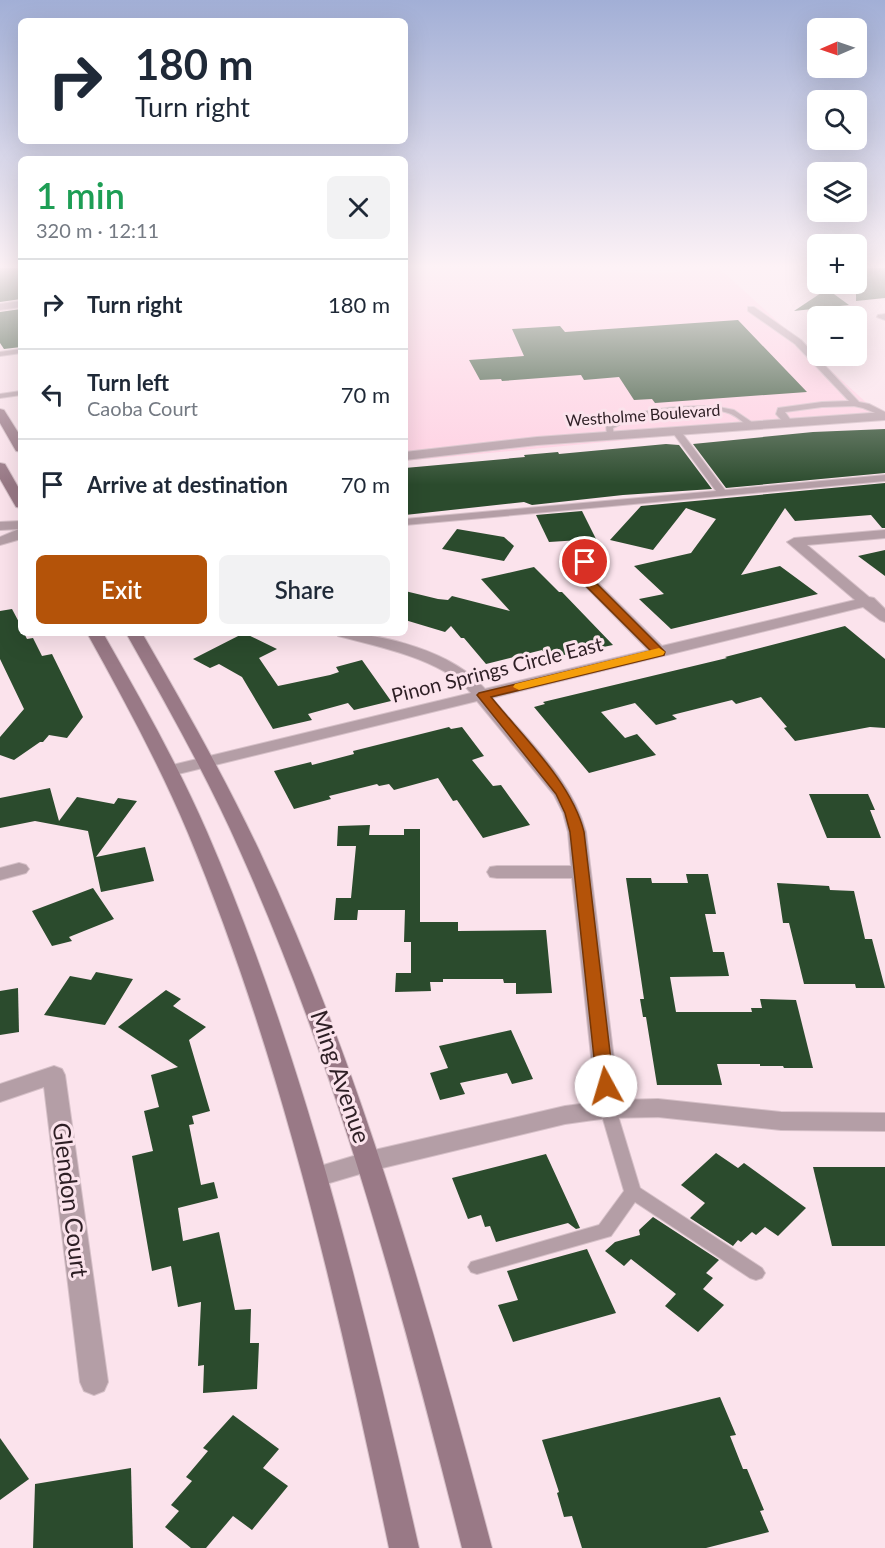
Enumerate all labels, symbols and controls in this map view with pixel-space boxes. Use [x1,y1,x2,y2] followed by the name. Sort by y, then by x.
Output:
[807,18,867,78] north arrow
[807,18,867,366] map controls
[135,39,253,89] text: 180 m
[36,42,114,120] icon: right
[135,90,250,123] text: Turn right
[807,90,867,150] button: search
[807,162,867,222] button: layers
[36,173,125,217] text: 1 min
[327,176,390,239] button: close
[36,218,159,242] text: 320 m · 12:11
[807,234,867,294] button: +
[36,288,69,321] icon: right
[87,291,182,318] text: Turn right
[328,291,390,318] text: 180 m
[807,306,867,366] button: −
[87,369,169,396] text: Turn left
[36,378,69,411] icon: left
[341,381,390,408] text: 70 m
[87,396,198,420] text: Caoba Court
[565,400,721,429] street label: Westholme Boulevard
[36,468,69,501] icon: arrive
[87,471,288,498] text: Arrive at destination
[341,471,390,498] text: 70 m
[559,536,610,587] pin
[568,545,601,578] icon: arrive
[36,555,207,624] button: Exit
[219,555,390,624] button: Share
[389,631,605,707] street label: Pinon Springs Circle East
[305,1006,378,1147] street label: Ming Avenue
[574,1054,638,1118] position arrow
[48,1121,95,1279] street label: Glendon Court

